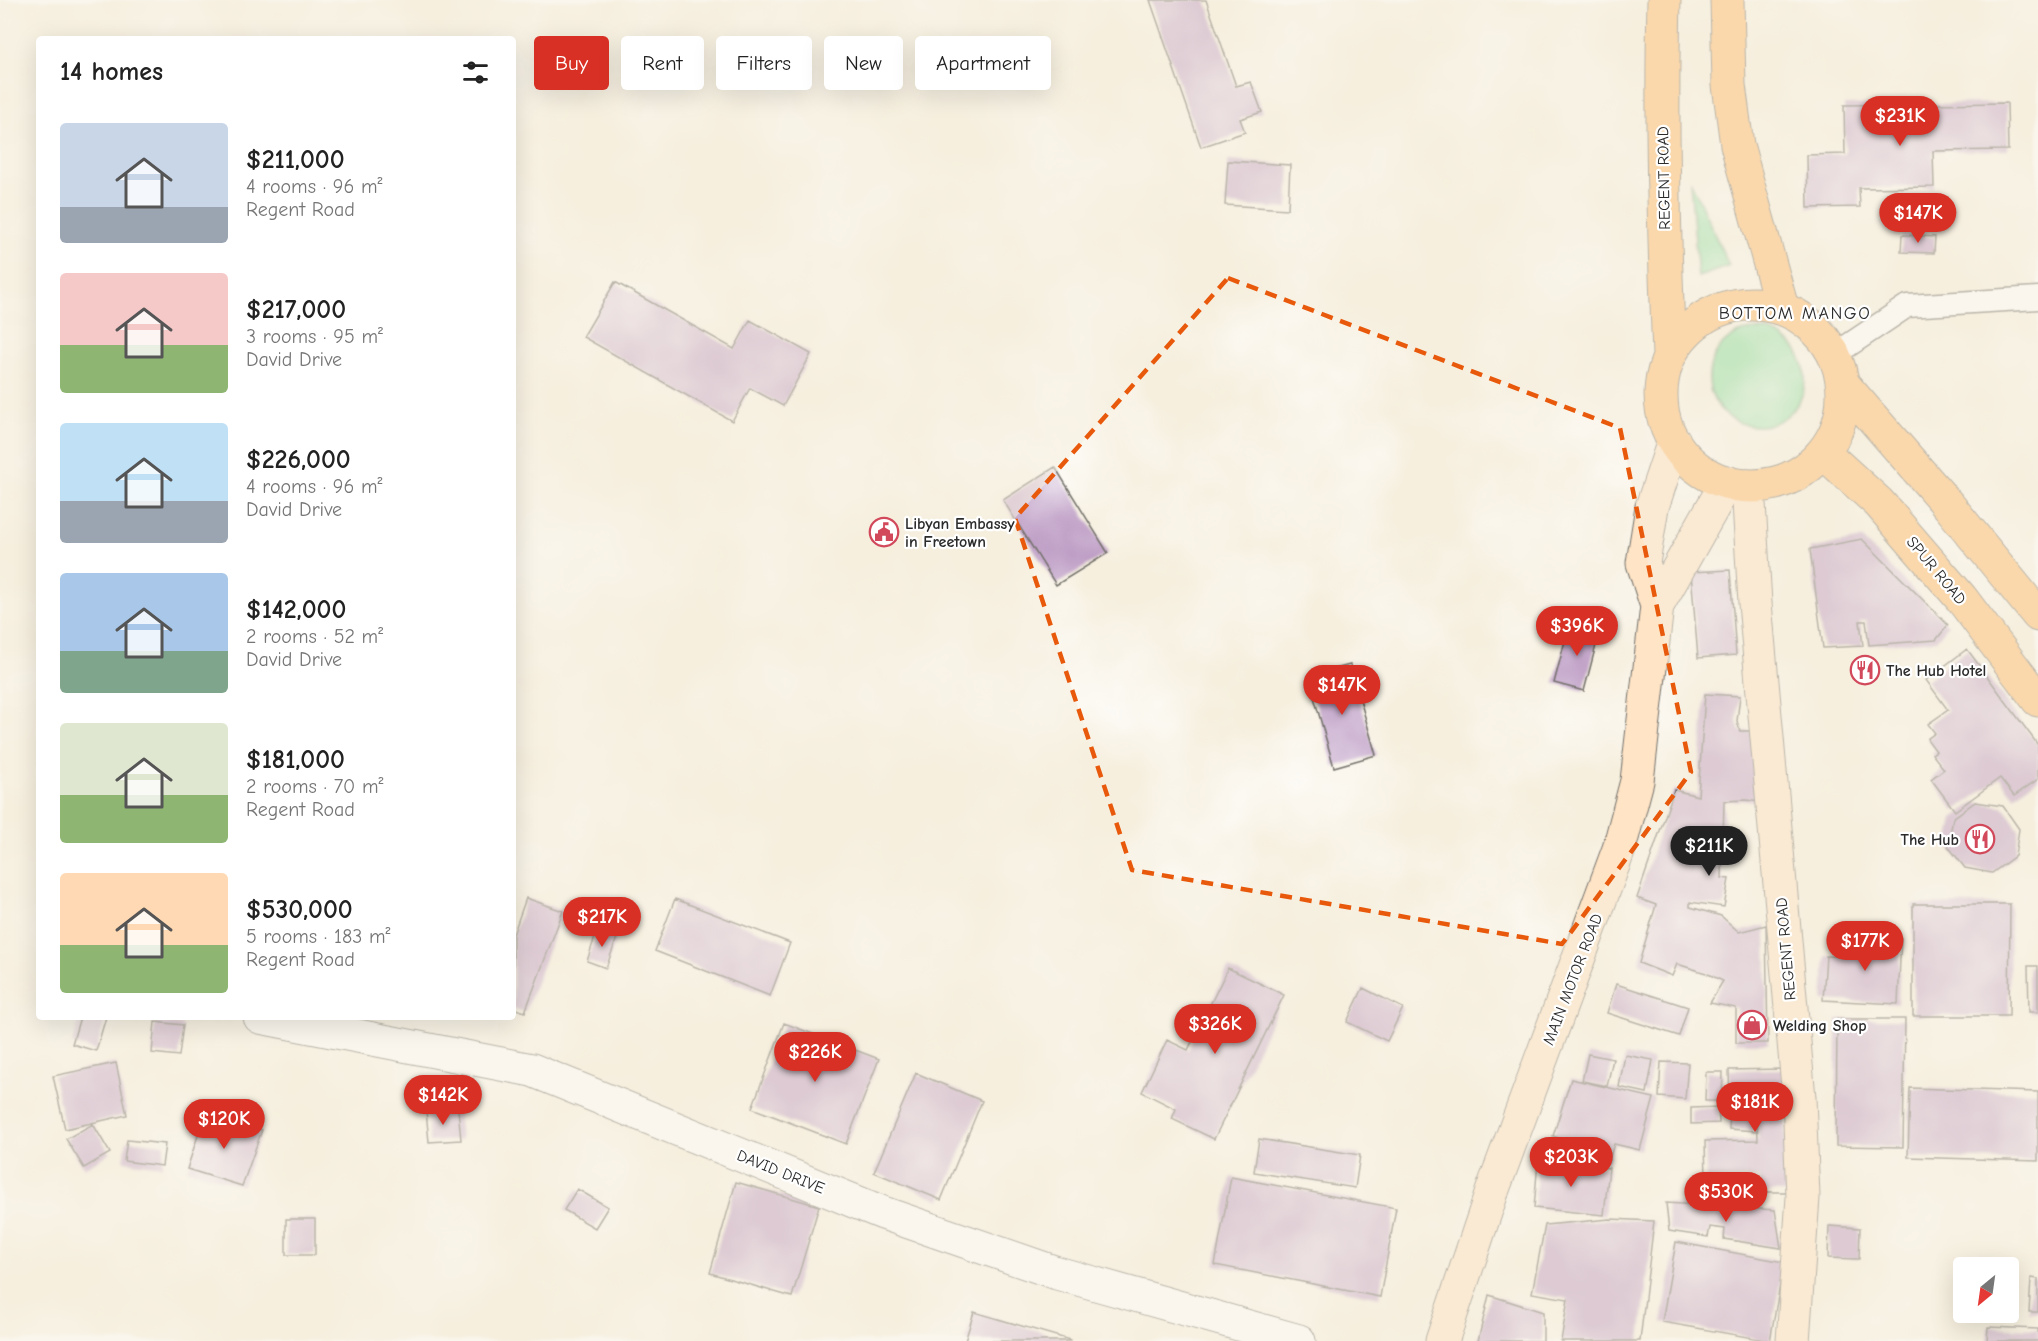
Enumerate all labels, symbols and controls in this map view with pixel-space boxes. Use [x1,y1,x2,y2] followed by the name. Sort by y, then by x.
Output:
[534,36,609,90] chip: Buy
[621,36,704,90] chip: Rent
[716,36,812,90] chip: Filters
[824,36,903,90] chip: New
[915,36,1051,90] chip: Apartment
[459,56,492,89] icon: filters
[60,57,163,87] text: 14 homes
[1858,96,1942,147] pin: $231K
[1875,104,1925,127] text: $231K
[1654,126,1674,230] street label: REGENT ROAD
[246,145,345,175] text: $211,000
[108,147,180,219] icon: home
[246,175,383,198] text: 4 rooms · 96 m²
[1876,193,1960,244] pin: $147K
[246,198,355,221] text: Regent Road
[1893,201,1943,224] text: $147K
[246,295,346,325] text: $217,000
[108,297,180,369] icon: home
[1719,303,1871,324] district label: BOTTOM MANGO
[246,325,383,348] text: 3 rooms · 95 m²
[246,348,342,371] text: David Drive
[246,445,351,475] text: $226,000
[108,447,180,519] icon: home
[246,475,383,498] text: 4 rooms · 96 m²
[246,498,342,521] text: David Drive
[905,515,1015,551] place label: Libyan Embassy in Freetown
[868,516,900,548] public building icon: Libyan Embassy in Freetown
[1903,533,1970,608] street label: SPUR ROAD
[246,595,346,625] text: $142,000
[108,597,180,669] icon: home
[1535,606,1619,657] pin: $396K
[1550,614,1604,637] text: $396K
[246,625,383,648] text: 2 rooms · 52 m²
[246,648,342,671] text: David Drive
[1849,654,1881,686] restaurant icon: The Hub Hotel
[1886,662,1986,680] place label: The Hub Hotel
[1300,665,1384,716] pin: $147K
[1317,673,1367,696] text: $147K
[246,745,345,775] text: $181,000
[108,747,180,819] icon: home
[246,775,383,798] text: 2 rooms · 70 m²
[246,798,355,821] text: Regent Road
[1964,823,1996,855] restaurant icon: The Hub
[1667,826,1751,877] pin: $211K
[1901,831,1959,849] place label: The Hub
[1685,834,1733,857] text: $211K
[246,895,353,925] text: $530,000
[108,897,180,969] icon: home
[560,897,644,948] pin: $217K
[1773,897,1799,1001] street label: REGENT ROAD
[577,905,627,928] text: $217K
[1540,911,1606,1048] street label: MAIN MOTOR ROAD
[1823,921,1907,972] pin: $177K
[246,925,391,948] text: 5 rooms · 183 m²
[1840,929,1890,952] text: $177K
[246,948,355,971] text: Regent Road
[1173,1004,1257,1055] pin: $326K
[1736,1009,1768,1041] shop icon: Welding Shop
[1188,1012,1242,1035] text: $326K
[1773,1017,1867,1035] place label: Welding Shop
[773,1032,857,1083] pin: $226K
[788,1040,842,1063] text: $226K
[401,1075,485,1126] pin: $142K
[1713,1082,1797,1133] pin: $181K
[418,1083,468,1106] text: $142K
[1730,1090,1780,1113] text: $181K
[182,1099,266,1150] pin: $120K
[198,1107,250,1130] text: $120K
[1529,1137,1613,1188] pin: $203K
[1544,1145,1598,1168] text: $203K
[734,1146,827,1198] street label: DAVID DRIVE
[1684,1172,1768,1223] pin: $530K
[1698,1180,1754,1203] text: $530K
[1953,1257,2019,1323] north arrow
[1953,1257,2019,1323] map controls

